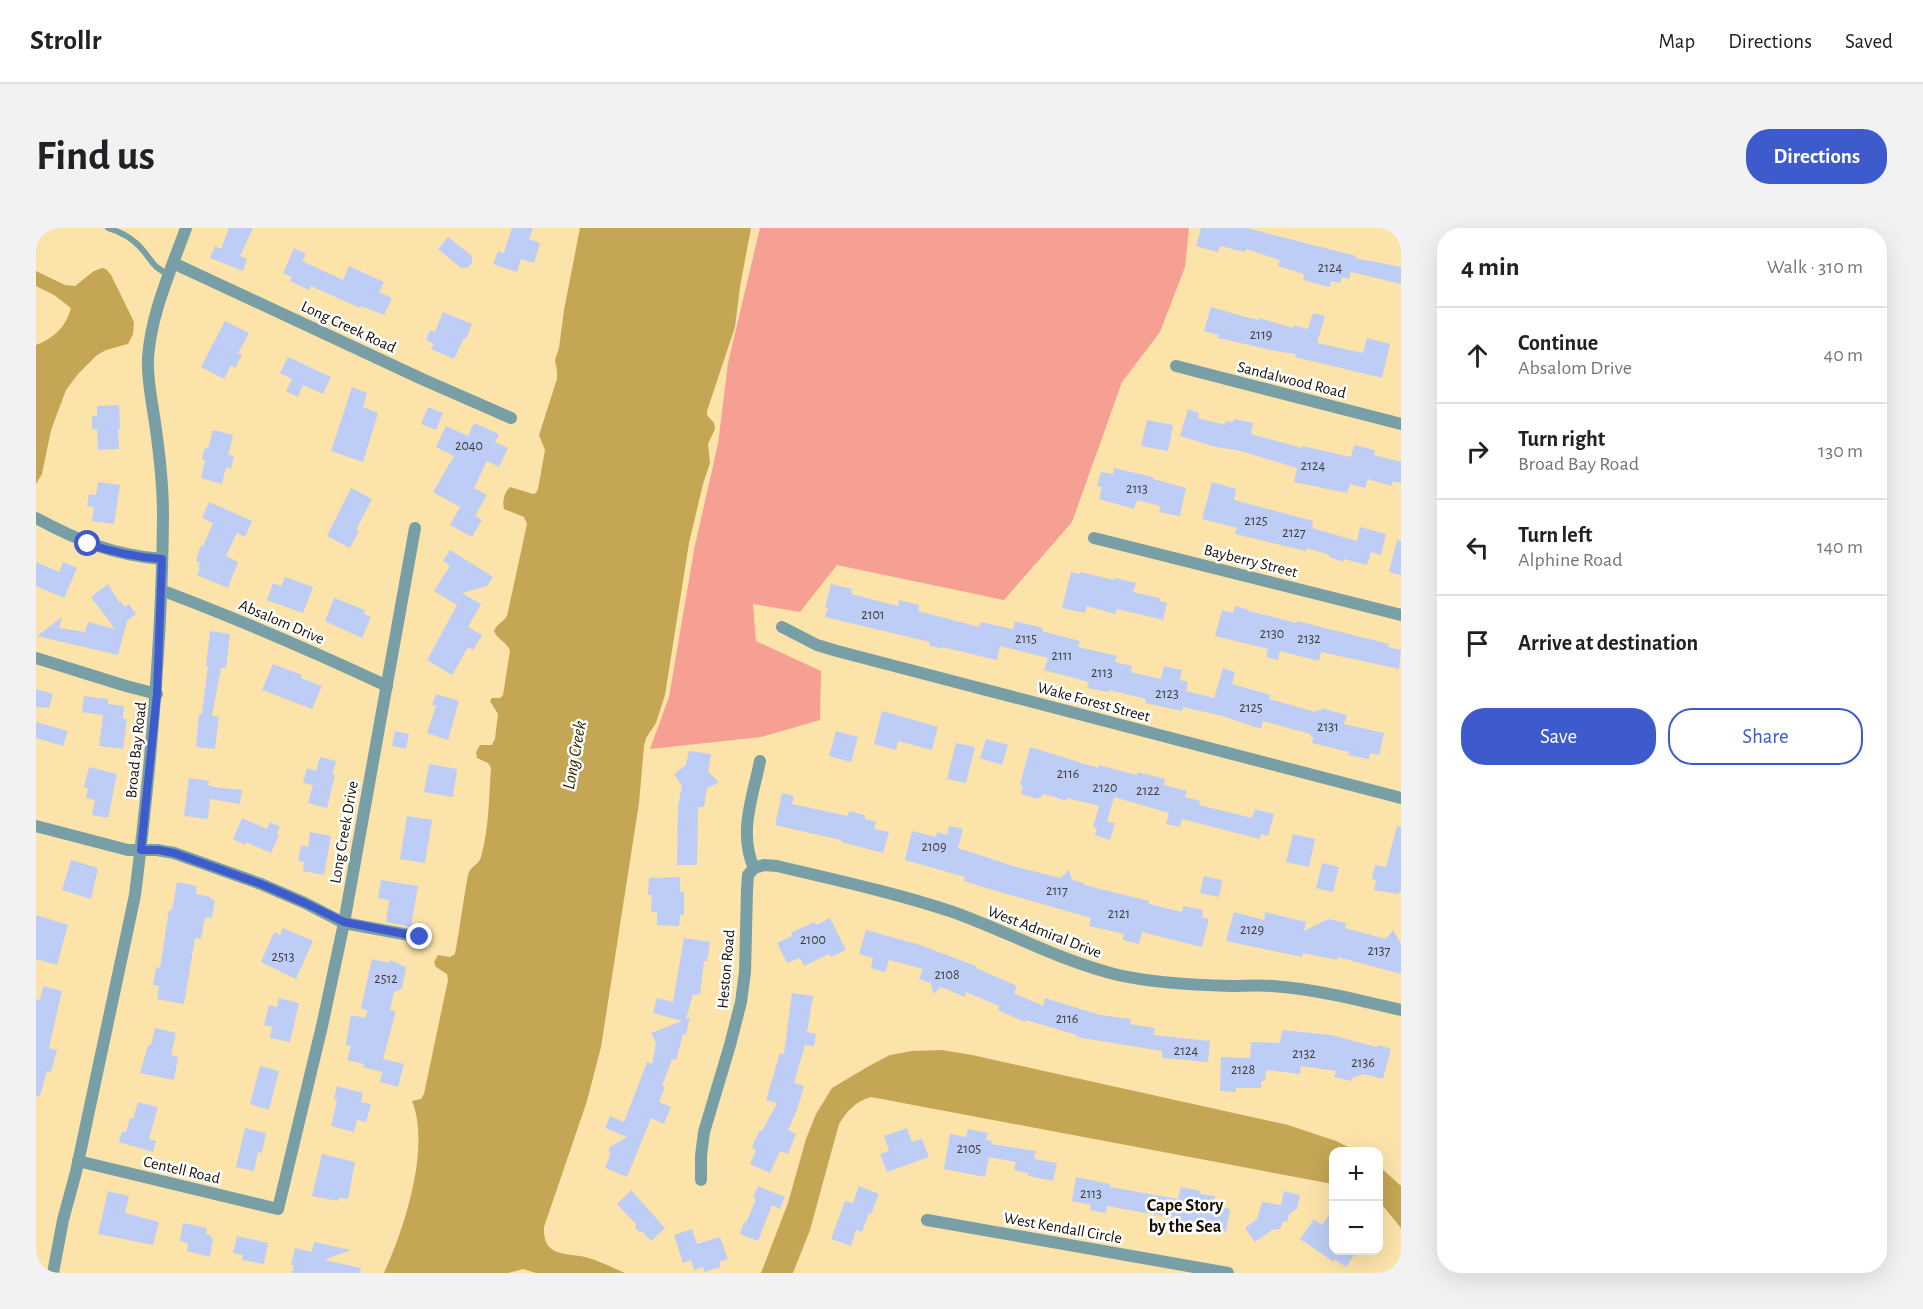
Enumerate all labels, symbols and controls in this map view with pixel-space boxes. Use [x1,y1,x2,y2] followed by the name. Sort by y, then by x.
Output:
[30,27,101,55] text: Strollr
[1659,31,1695,52] text: Map
[1728,31,1812,52] text: Directions
[1845,31,1893,52] text: Saved
[1746,129,1887,184] button: Directions
[36,135,155,177] text: Find us
[1461,254,1520,280] text: 4 min
[1767,257,1863,277] text: Walk · 310 m
[1318,261,1342,275] house number: 2124
[299,298,398,356] street label: Long Creek Road
[1250,328,1272,342] house number: 2119
[1518,332,1598,354] text: Continue
[1461,339,1494,372] icon: ahead
[1824,345,1863,365] text: 40 m
[1518,358,1632,378] text: Absalom Drive
[1236,359,1348,401] street label: Sandalwood Road
[1518,428,1605,450] text: Turn right
[1461,435,1494,468] icon: right
[455,439,483,453] house number: 2040
[1818,441,1863,461] text: 130 m
[1518,454,1639,474] text: Broad Bay Road
[1301,459,1325,473] house number: 2124
[1126,482,1148,496] house number: 2113
[1244,514,1268,528] house number: 2125
[1518,524,1592,546] text: Turn left
[1282,526,1306,540] house number: 2127
[74,530,100,556] route start
[1461,531,1494,564] icon: left
[1817,537,1863,557] text: 140 m
[1202,542,1299,581] street label: Bayberry Street
[1518,550,1623,570] text: Alphine Road
[237,597,327,647] street label: Absalom Drive
[861,608,885,622] house number: 2101
[1260,627,1284,641] house number: 2130
[1461,627,1494,660] icon: arrive
[1015,632,1037,646] house number: 2115
[1297,632,1321,646] house number: 2132
[1518,632,1698,654] text: Arrive at destination
[1052,649,1072,663] house number: 2111
[1091,666,1113,680] house number: 2113
[1036,679,1152,725] street label: Wake Forest Street
[1155,687,1179,701] house number: 2123
[123,701,150,799] street label: Broad Bay Road
[1239,701,1263,715] house number: 2125
[1461,708,1656,765] button: Save
[1668,708,1863,765] button: Share
[560,719,590,791] water label: Long Creek
[1317,720,1339,734] house number: 2131
[1057,767,1079,781] house number: 2116
[327,780,361,885] street label: Long Creek Drive
[1093,781,1117,795] house number: 2120
[1136,784,1160,798] house number: 2122
[921,840,947,854] house number: 2109
[1046,884,1068,898] house number: 2117
[985,903,1104,961] street label: West Admiral Drive
[1108,907,1130,921] house number: 2121
[406,923,432,949] route end
[1240,923,1264,937] house number: 2129
[715,929,737,1009] street label: Heston Road
[800,933,826,947] house number: 2100
[1368,944,1391,958] house number: 2137
[272,950,295,964] house number: 2513
[934,968,960,982] house number: 2108
[374,972,398,986] house number: 2512
[1056,1012,1078,1026] house number: 2116
[1174,1044,1198,1058] house number: 2124
[1292,1047,1316,1061] house number: 2132
[1351,1056,1375,1070] house number: 2136
[1231,1063,1255,1077] house number: 2128
[957,1142,981,1156] house number: 2105
[1329,1147,1383,1255] map controls
[1329,1147,1383,1201] button: +
[142,1153,222,1187] street label: Centell Road
[1080,1187,1102,1201] house number: 2113
[1147,1197,1224,1236] district label: Cape Story by the Sea
[1329,1201,1383,1255] button: −
[1002,1210,1123,1246] street label: West Kendall Circle

